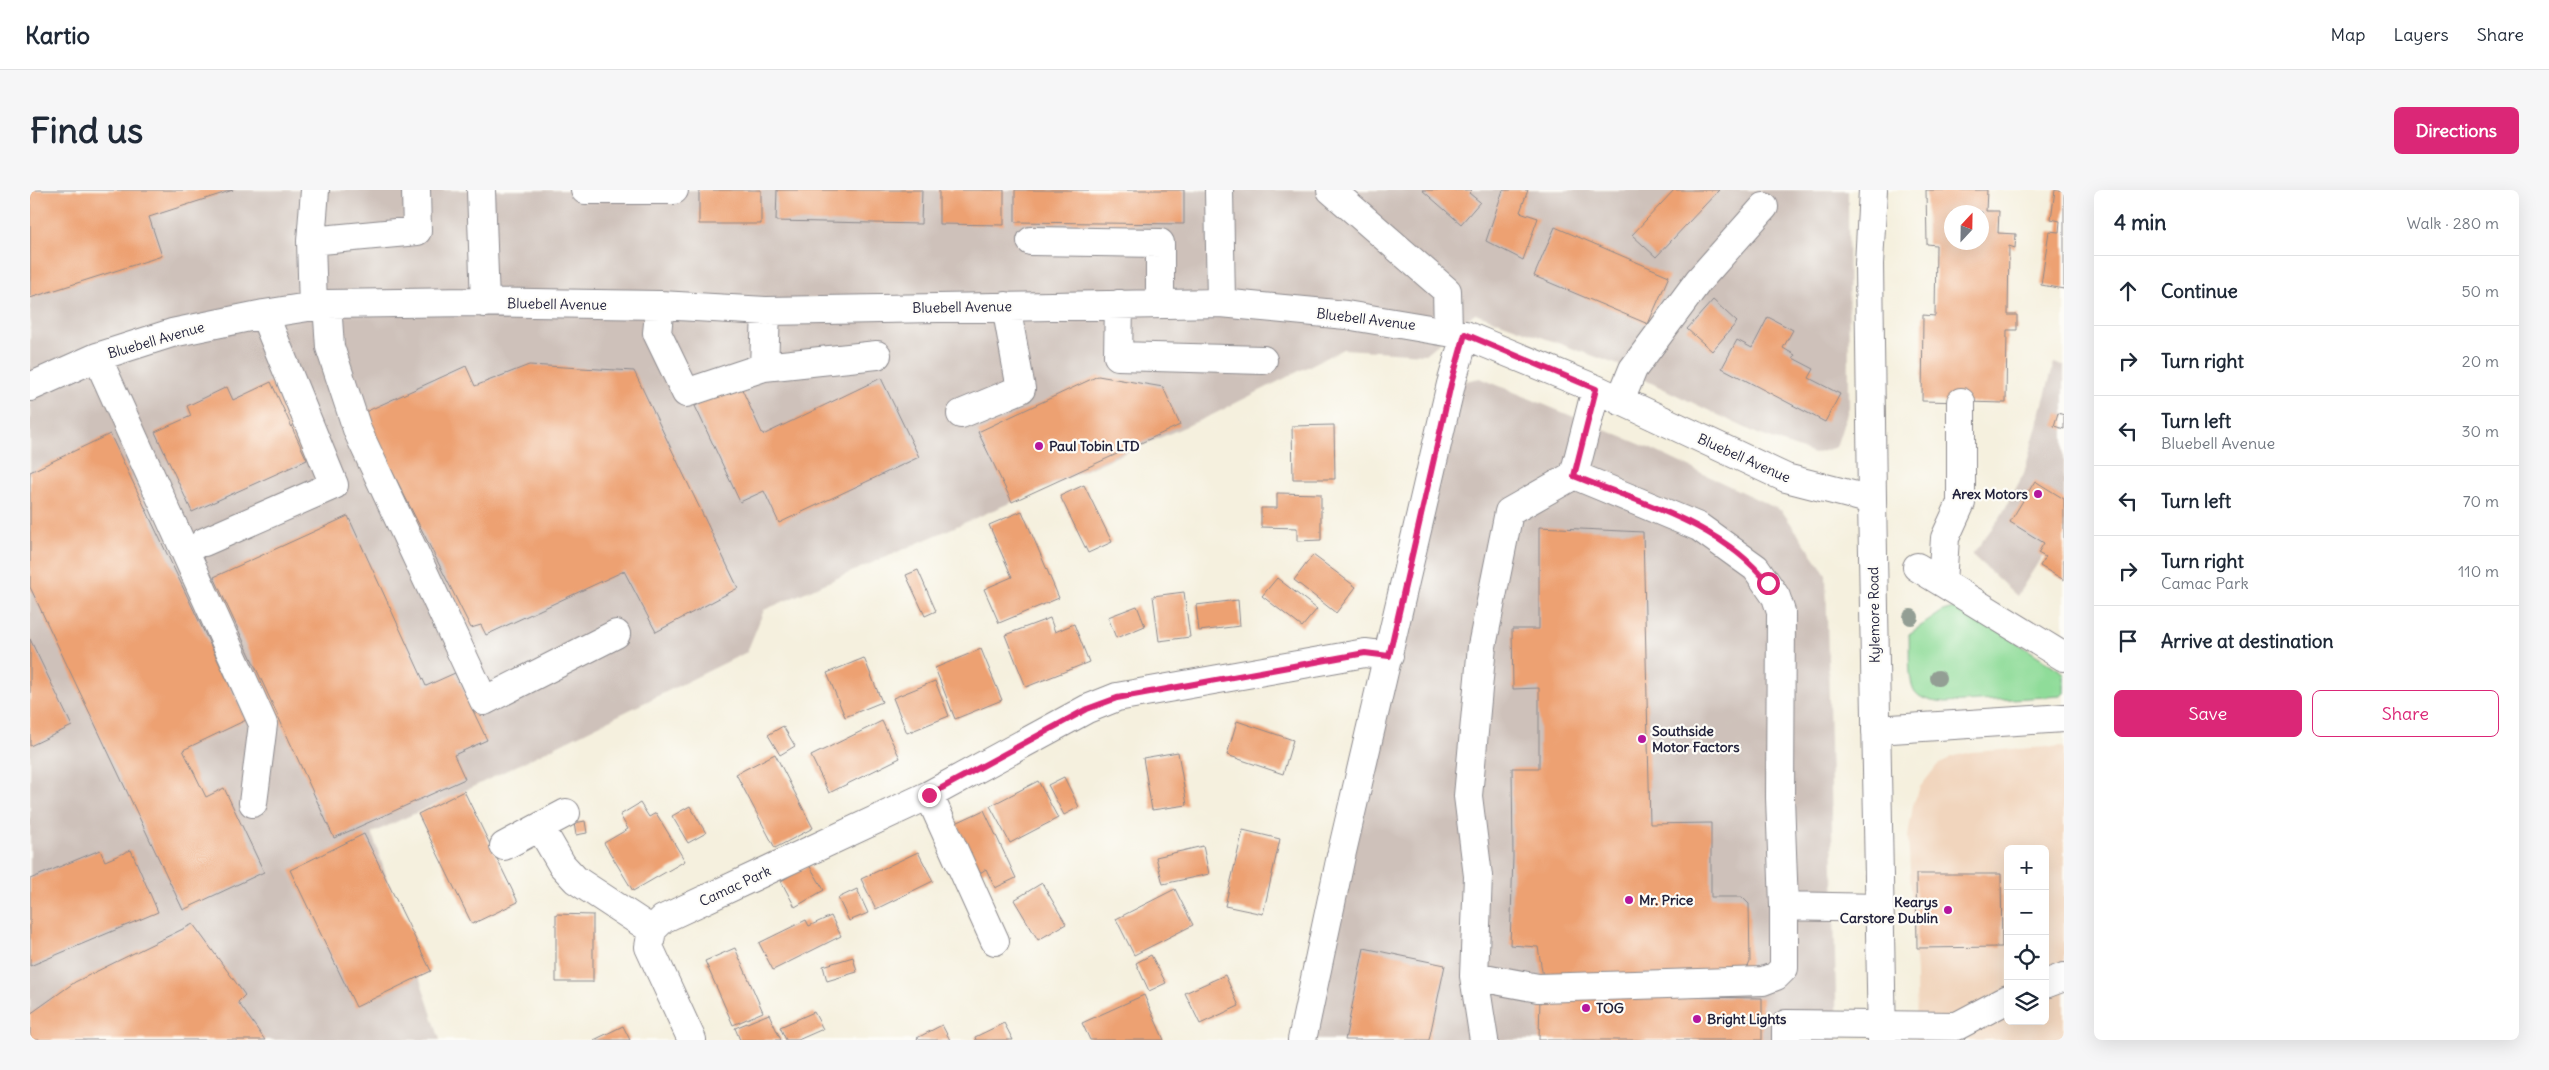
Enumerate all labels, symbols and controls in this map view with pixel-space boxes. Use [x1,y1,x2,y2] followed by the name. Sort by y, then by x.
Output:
[25,20,90,50] text: Kartio
[2330,23,2365,46] text: Map
[2393,23,2449,46] text: Layers
[2477,23,2524,46] text: Share
[2394,107,2519,154] button: Directions
[30,108,143,152] text: Find us
[1944,205,1989,250] north arrow
[2114,209,2166,236] text: 4 min
[2407,213,2499,233] text: Walk · 280 m
[2114,277,2142,305] icon: ahead
[2161,279,2238,303] text: Continue
[2461,281,2499,301] text: 50 m
[507,294,607,314] street label: Bluebell Avenue
[912,297,1012,317] street label: Bluebell Avenue
[1315,304,1417,334] street label: Bluebell Avenue
[106,318,206,362] street label: Bluebell Avenue
[2114,347,2142,375] icon: right
[2161,349,2244,373] text: Turn right
[2462,351,2499,371] text: 20 m
[2161,409,2231,433] text: Turn left
[2114,417,2142,445] icon: left
[2462,421,2499,441] text: 30 m
[1695,429,1793,487] street label: Bluebell Avenue
[2161,433,2275,453] text: Bluebell Avenue
[1049,437,1140,455] place label: Paul Tobin LTD
[1033,440,1045,452] marker: Paul Tobin LTD
[1952,485,2029,503] place label: Arex Motors
[2114,487,2142,515] icon: left
[2032,488,2044,500] marker: Arex Motors
[2161,489,2231,513] text: Turn left
[2463,491,2499,511] text: 70 m
[2161,549,2244,573] text: Turn right
[2114,557,2142,585] icon: right
[2458,561,2499,581] text: 110 m
[1864,567,1884,663] street label: Kylemore Road
[1757,572,1780,595] route start
[2161,573,2249,593] text: Camac Park
[2114,627,2142,655] icon: arrive
[2161,629,2334,653] text: Arrive at destination
[2114,690,2302,737] button: Save
[2312,690,2499,737] button: Share
[1652,722,1740,756] place label: Southside Motor Factors
[1636,733,1648,745] marker: Southside Motor Factors
[918,784,941,807] route end
[2004,845,2049,1025] map controls
[2004,845,2049,890] button: +
[696,862,774,910] street label: Camac Park
[2004,890,2049,935] button: −
[1639,891,1694,909] place label: Mr. Price
[1840,893,1939,927] place label: Kearys Carstore Dublin
[1623,894,1635,906] marker: Mr. Price
[1942,904,1954,916] marker: Kearys Carstore Dublin
[2004,935,2049,980] button: locate
[2004,980,2049,1025] button: layers
[1596,999,1624,1017] place label: TOG
[1580,1002,1592,1014] marker: TOG
[1707,1010,1787,1028] place label: Bright Lights
[1691,1013,1703,1025] marker: Bright Lights

